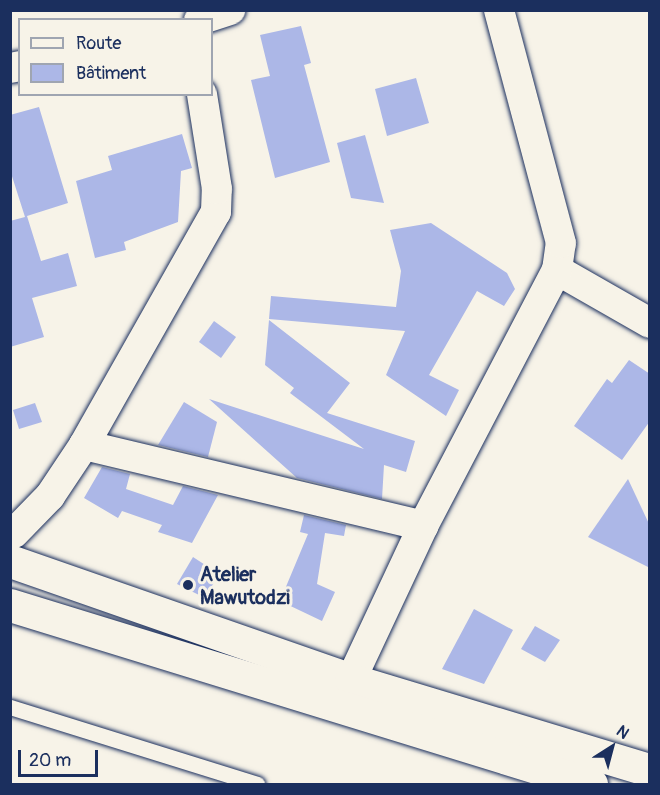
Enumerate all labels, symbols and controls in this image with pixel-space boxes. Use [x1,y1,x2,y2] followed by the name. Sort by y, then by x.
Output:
[18,18,213,96] legend
[76,32,121,55] text: Route
[76,62,146,85] text: Bâtiment
[200,562,290,609] place label: Atelier Mawutodzi
[181,578,195,592] marker: Atelier Mawutodzi
[582,717,642,777] north arrow
[612,721,633,744] text: N
[21,738,100,776] scale bar
[29,749,71,772] text: 20 m

